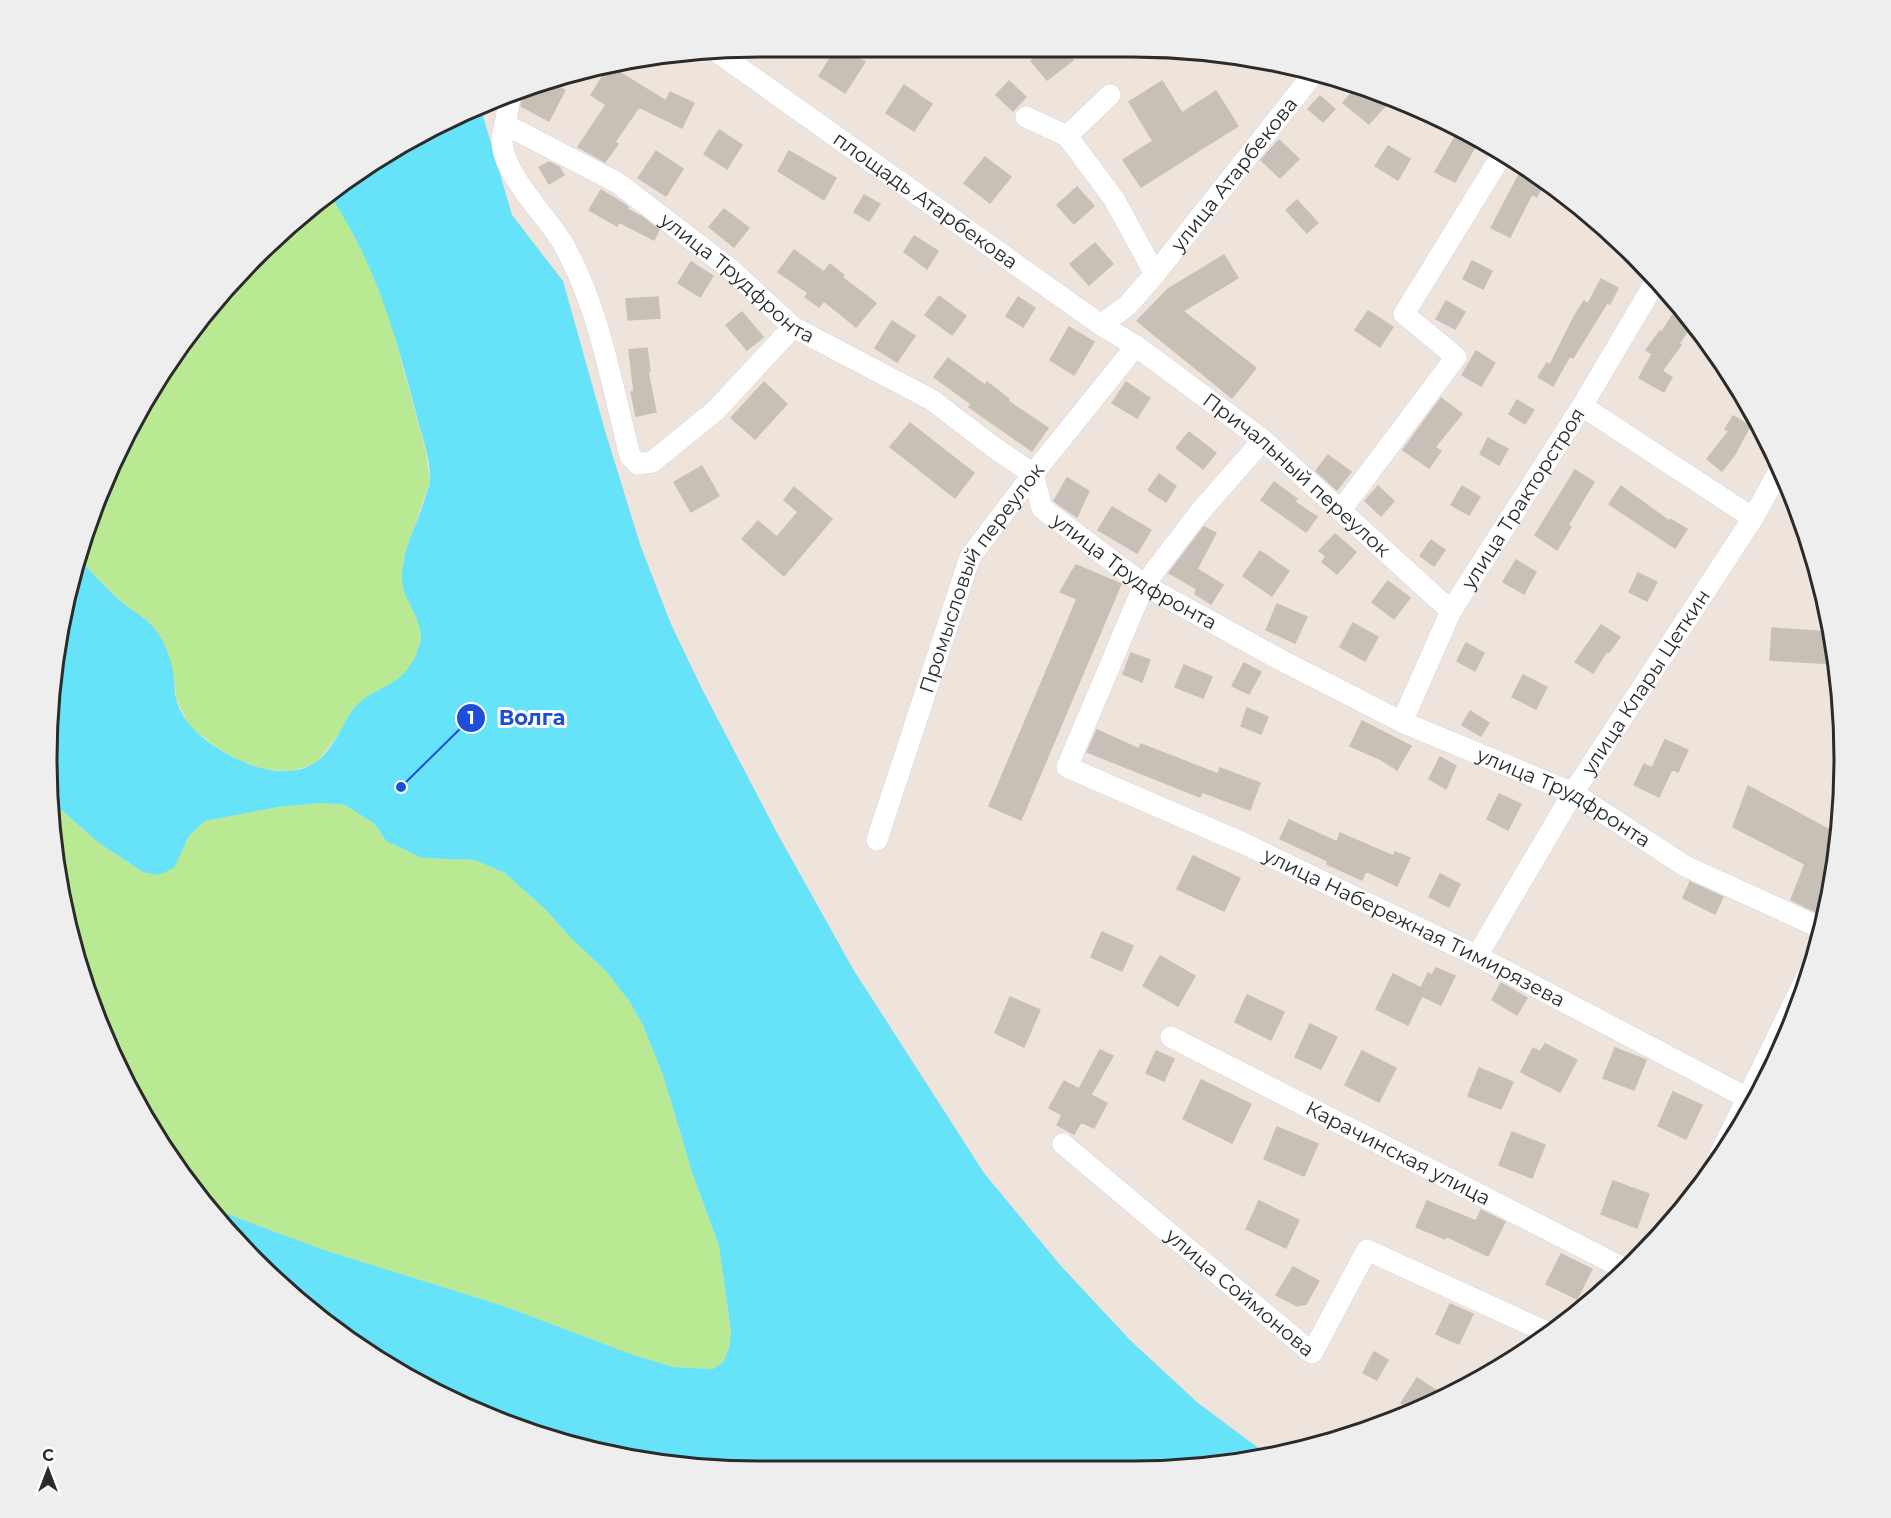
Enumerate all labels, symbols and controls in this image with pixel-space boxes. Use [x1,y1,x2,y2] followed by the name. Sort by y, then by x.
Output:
[1165,92,1302,257] street label: улица Атарбекова
[829,127,1023,274] street label: площадь Атарбекова
[655,207,819,348] street label: улица Трудфронта
[1198,388,1395,562] street label: Причальный переулок
[1456,403,1590,594] street label: улица Тракторстроя
[914,458,1049,696] street label: Промысловый переулок
[1047,507,1221,635] street label: улица Трудфронта
[1576,585,1715,780] street label: улица Клары Цеткин
[456,699,577,738] callout: Волга
[499,705,565,730] text: Волга
[467,707,475,729] text: 1
[1472,742,1655,852] street label: улица Трудфронта
[1259,842,1569,1012] street label: улица Набережная Тимирязева
[1302,1096,1494,1210] street label: Карачинская улица
[1160,1223,1319,1362] street label: улица Соймонова
[18,1440,78,1500] north arrow
[42,1446,54,1465] text: С

